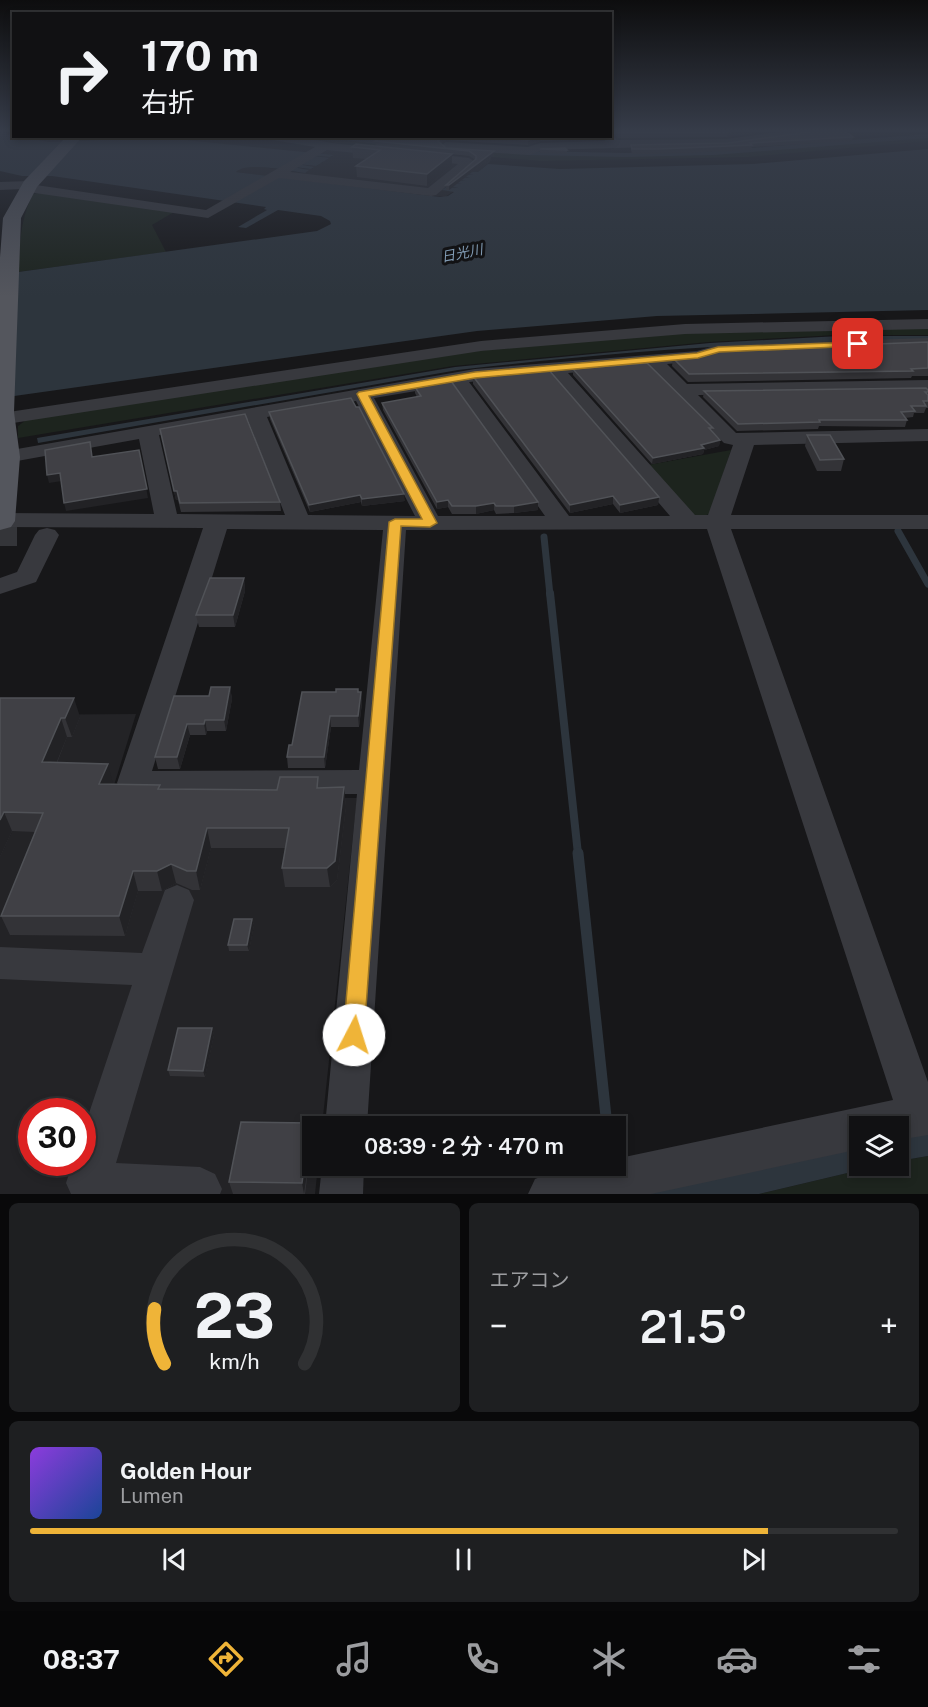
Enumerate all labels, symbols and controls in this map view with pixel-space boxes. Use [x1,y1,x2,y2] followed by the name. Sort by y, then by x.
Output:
[141,31,259,80] text: 170 m
[42,36,120,114] icon: right
[141,86,195,118] text: 右折
[440,241,486,265] water label: 日光川
[832,318,883,369] pin
[841,327,874,360] icon: arrive
[322,1003,386,1067] position arrow
[18,1098,96,1176] speed limit sign: 30
[849,1116,909,1176] map controls
[849,1116,909,1176] button: layers
[364,1133,564,1159] text: 08:39 · 2 分 · 470 m
[490,1268,570,1292] text: エアコン
[194,1279,275,1352] text: 23
[639,1300,748,1353] text: 21.5°
[490,1307,508,1345] text: −
[880,1307,898,1345] text: +
[209,1350,259,1375] text: km/h
[120,1458,251,1484] text: Golden Hour
[120,1484,184,1508] text: Lumen
[158,1543,191,1576] icon: previous
[447,1543,480,1576] icon: pause
[737,1543,770,1576] icon: next
[205,1638,247,1680] icon: directions
[333,1638,375,1680] icon: music
[461,1638,503,1680] icon: phone
[588,1638,630,1680] icon: climate
[716,1638,758,1680] icon: car
[843,1638,885,1680] icon: filters
[43,1643,120,1675] text: 08:37

